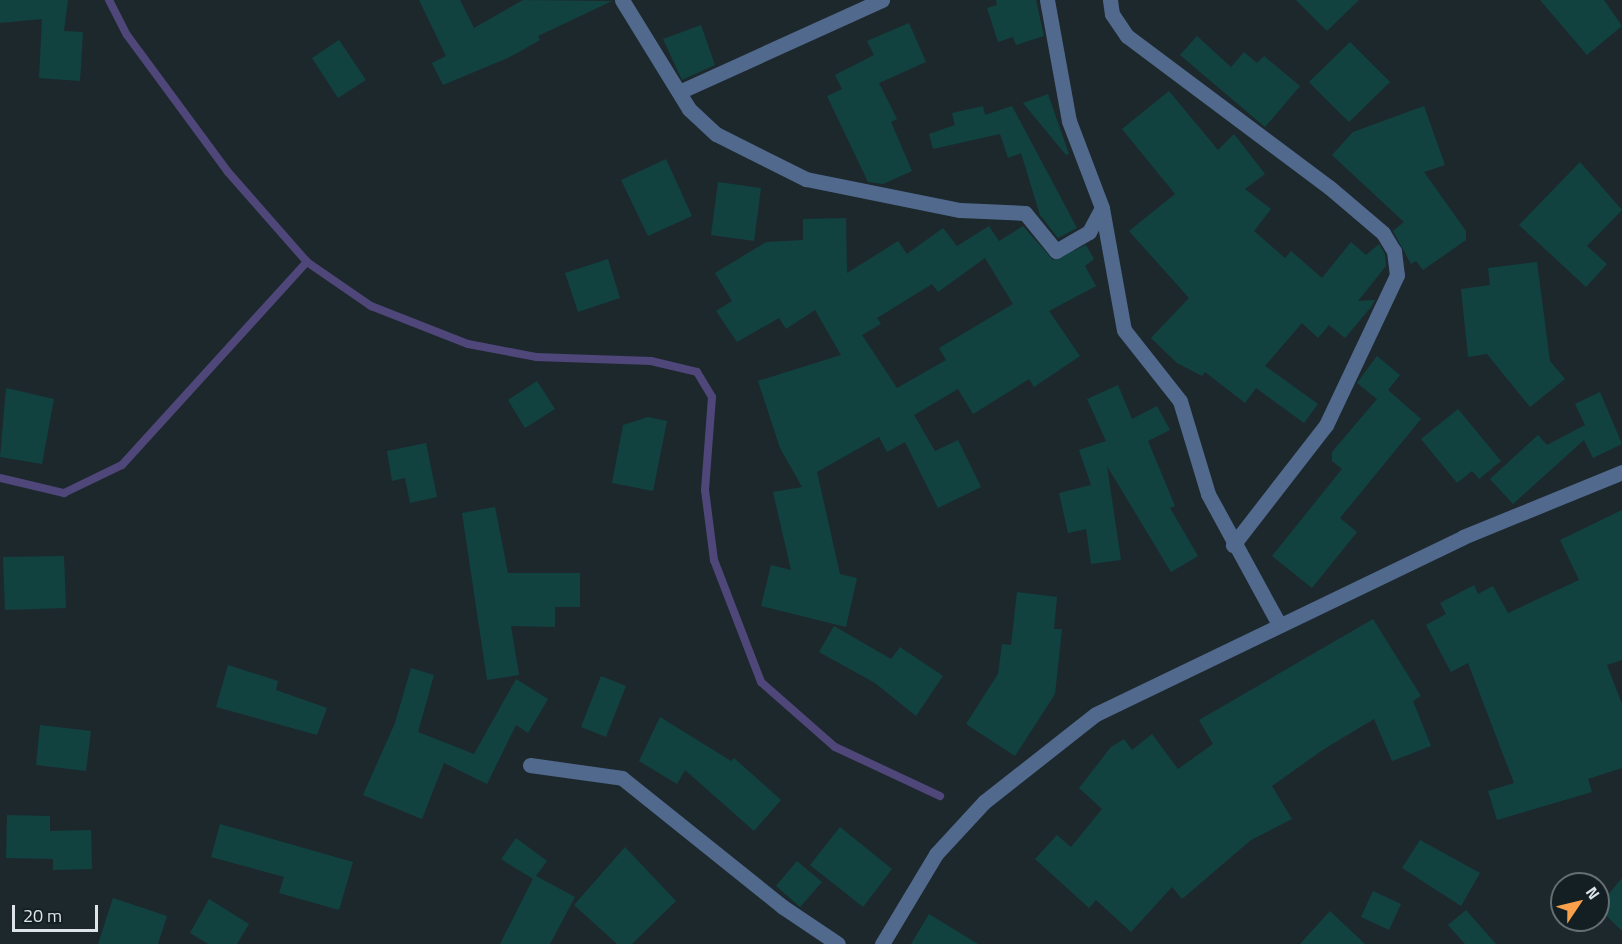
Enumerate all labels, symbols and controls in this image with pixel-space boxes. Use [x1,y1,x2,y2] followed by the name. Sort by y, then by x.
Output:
[1550,872,1610,932] north arrow
[1580,881,1606,904] text: N
[15,893,100,931] scale bar
[23,902,62,929] text: 20 m

